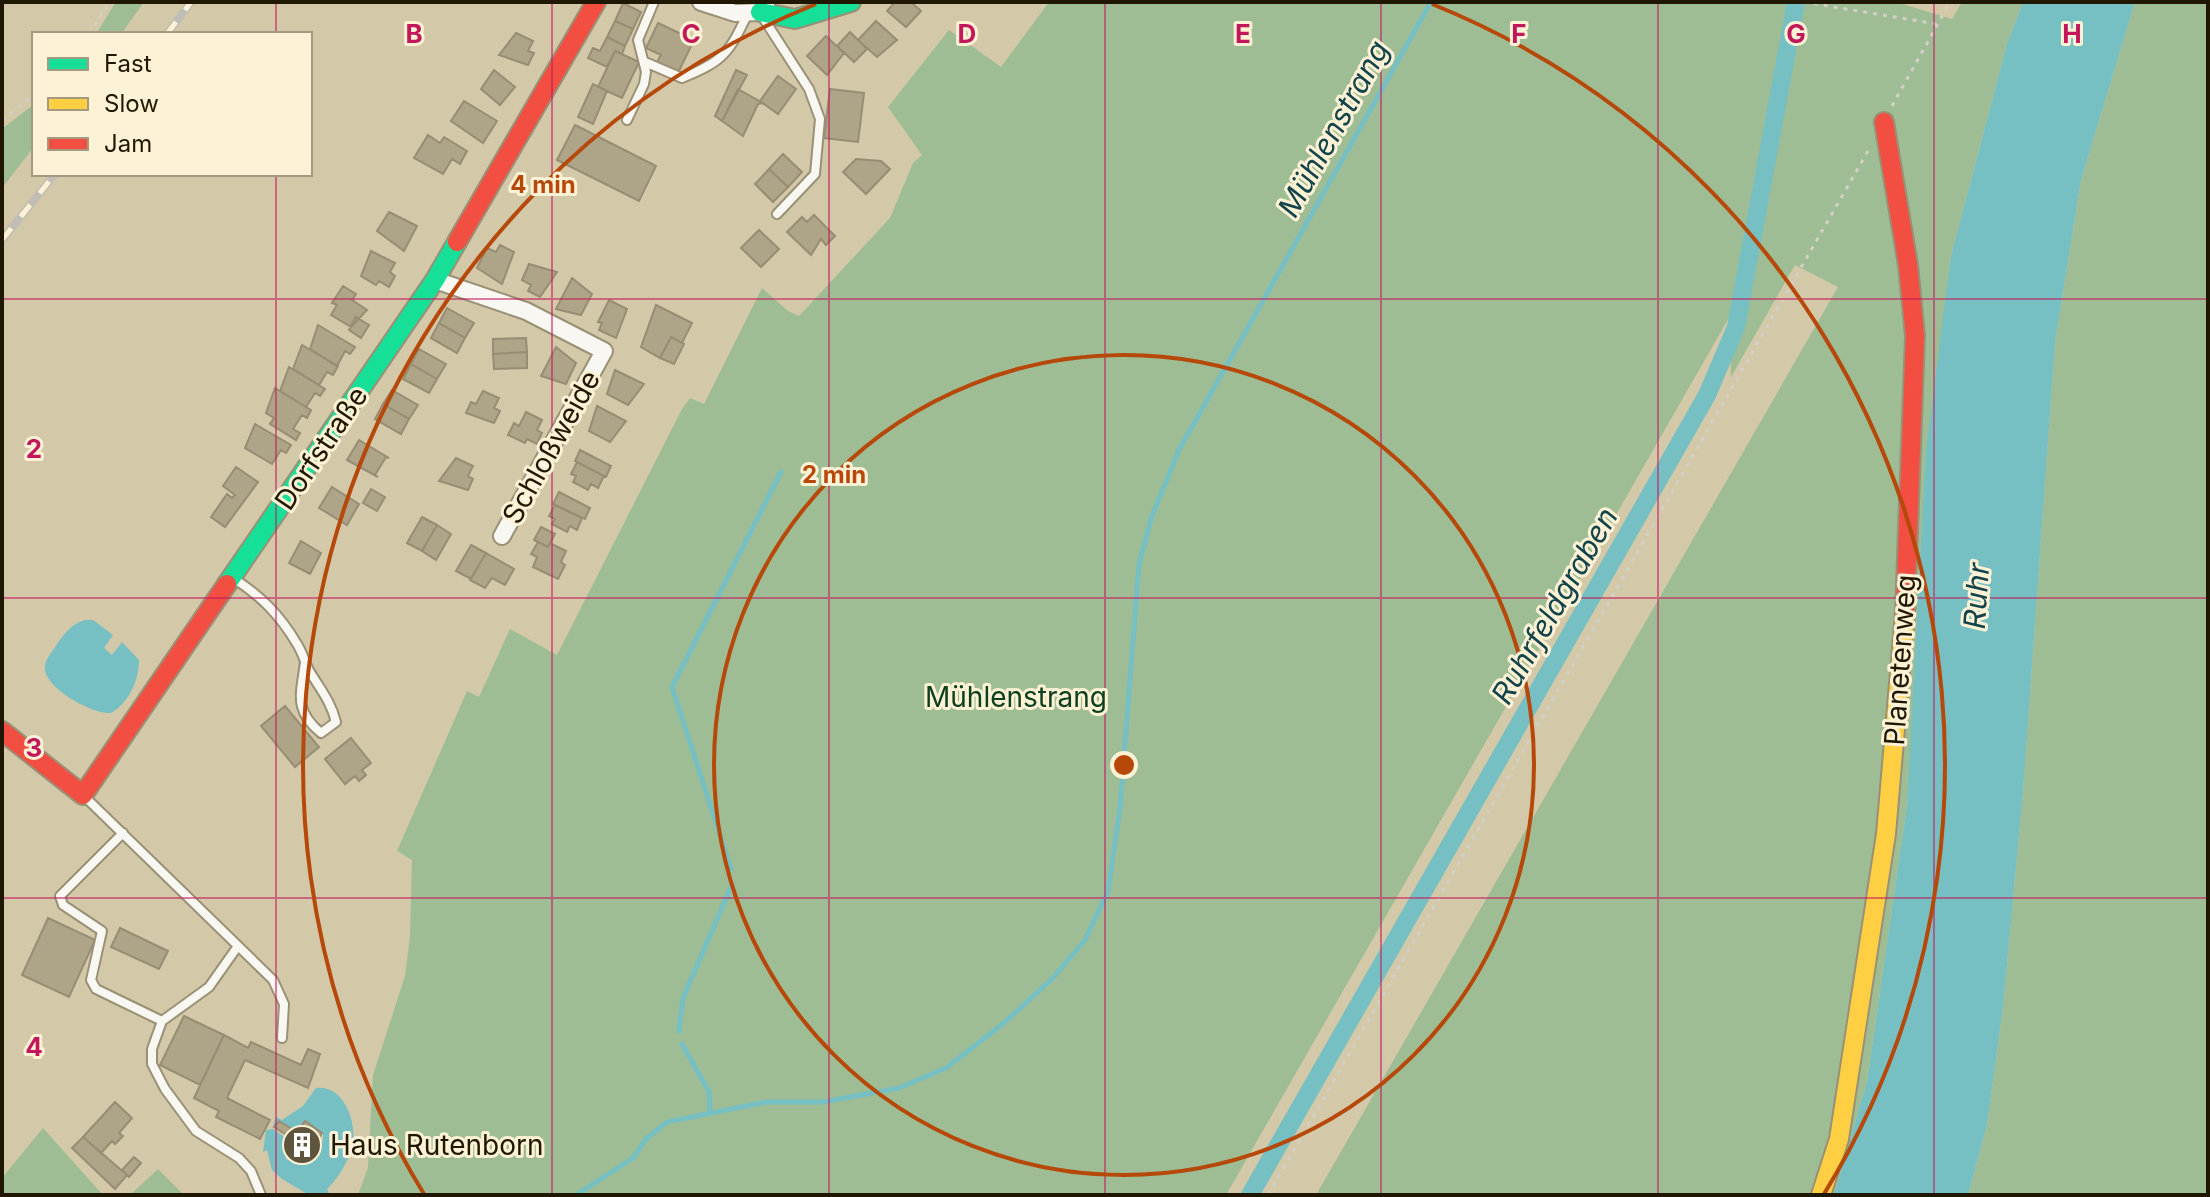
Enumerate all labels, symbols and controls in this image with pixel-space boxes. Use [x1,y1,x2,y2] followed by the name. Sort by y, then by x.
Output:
[405,18,423,49] text: B
[681,18,701,49] text: C
[958,18,976,49] text: D
[1235,18,1251,49] text: E
[1511,18,1527,49] text: F
[1786,18,1806,49] text: G
[2062,18,2082,49] text: H
[32,32,312,176] legend
[1270,34,1396,223] water label: Mühlenstrang
[104,49,152,78] text: Fast
[104,89,159,118] text: Slow
[104,129,152,158] text: Jam
[510,170,576,199] text: 4 min
[495,364,607,530] street label: Schloßweide
[267,380,375,516] street label: Dorfstraße
[26,433,42,464] text: 2
[802,460,866,489] text: 2 min
[1483,501,1625,710] water label: Ruhrfeldgraben
[1956,561,1996,630] water label: Ruhr
[1877,574,1923,746] street label: Planetenweg
[925,680,1107,714] park label: Mühlenstrang
[26,732,42,763] text: 3
[1110,751,1138,779] centre of rings
[25,1031,43,1062] text: 4
[281,1124,323,1166] building icon: Haus Rutenborn
[330,1128,544,1162] place label: Haus Rutenborn

